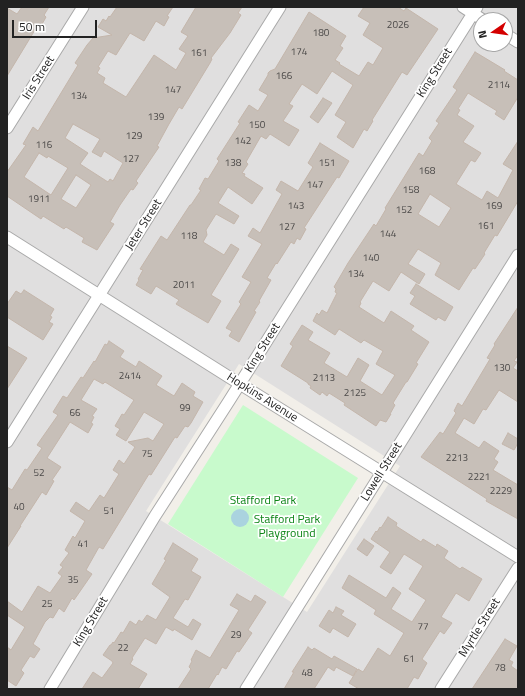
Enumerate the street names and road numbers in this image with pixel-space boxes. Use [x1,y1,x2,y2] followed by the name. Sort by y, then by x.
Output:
[414,46,456,100] street label: King Street
[20,53,58,103] street label: Iris Street
[123,197,165,253] street label: Jeter Street
[242,321,284,375] street label: King Street
[224,370,300,426] street label: Hopkins Avenue
[358,440,406,504] street label: Lowell Street
[70,594,112,650] street label: King Street
[456,596,504,660] street label: Myrtle Street

